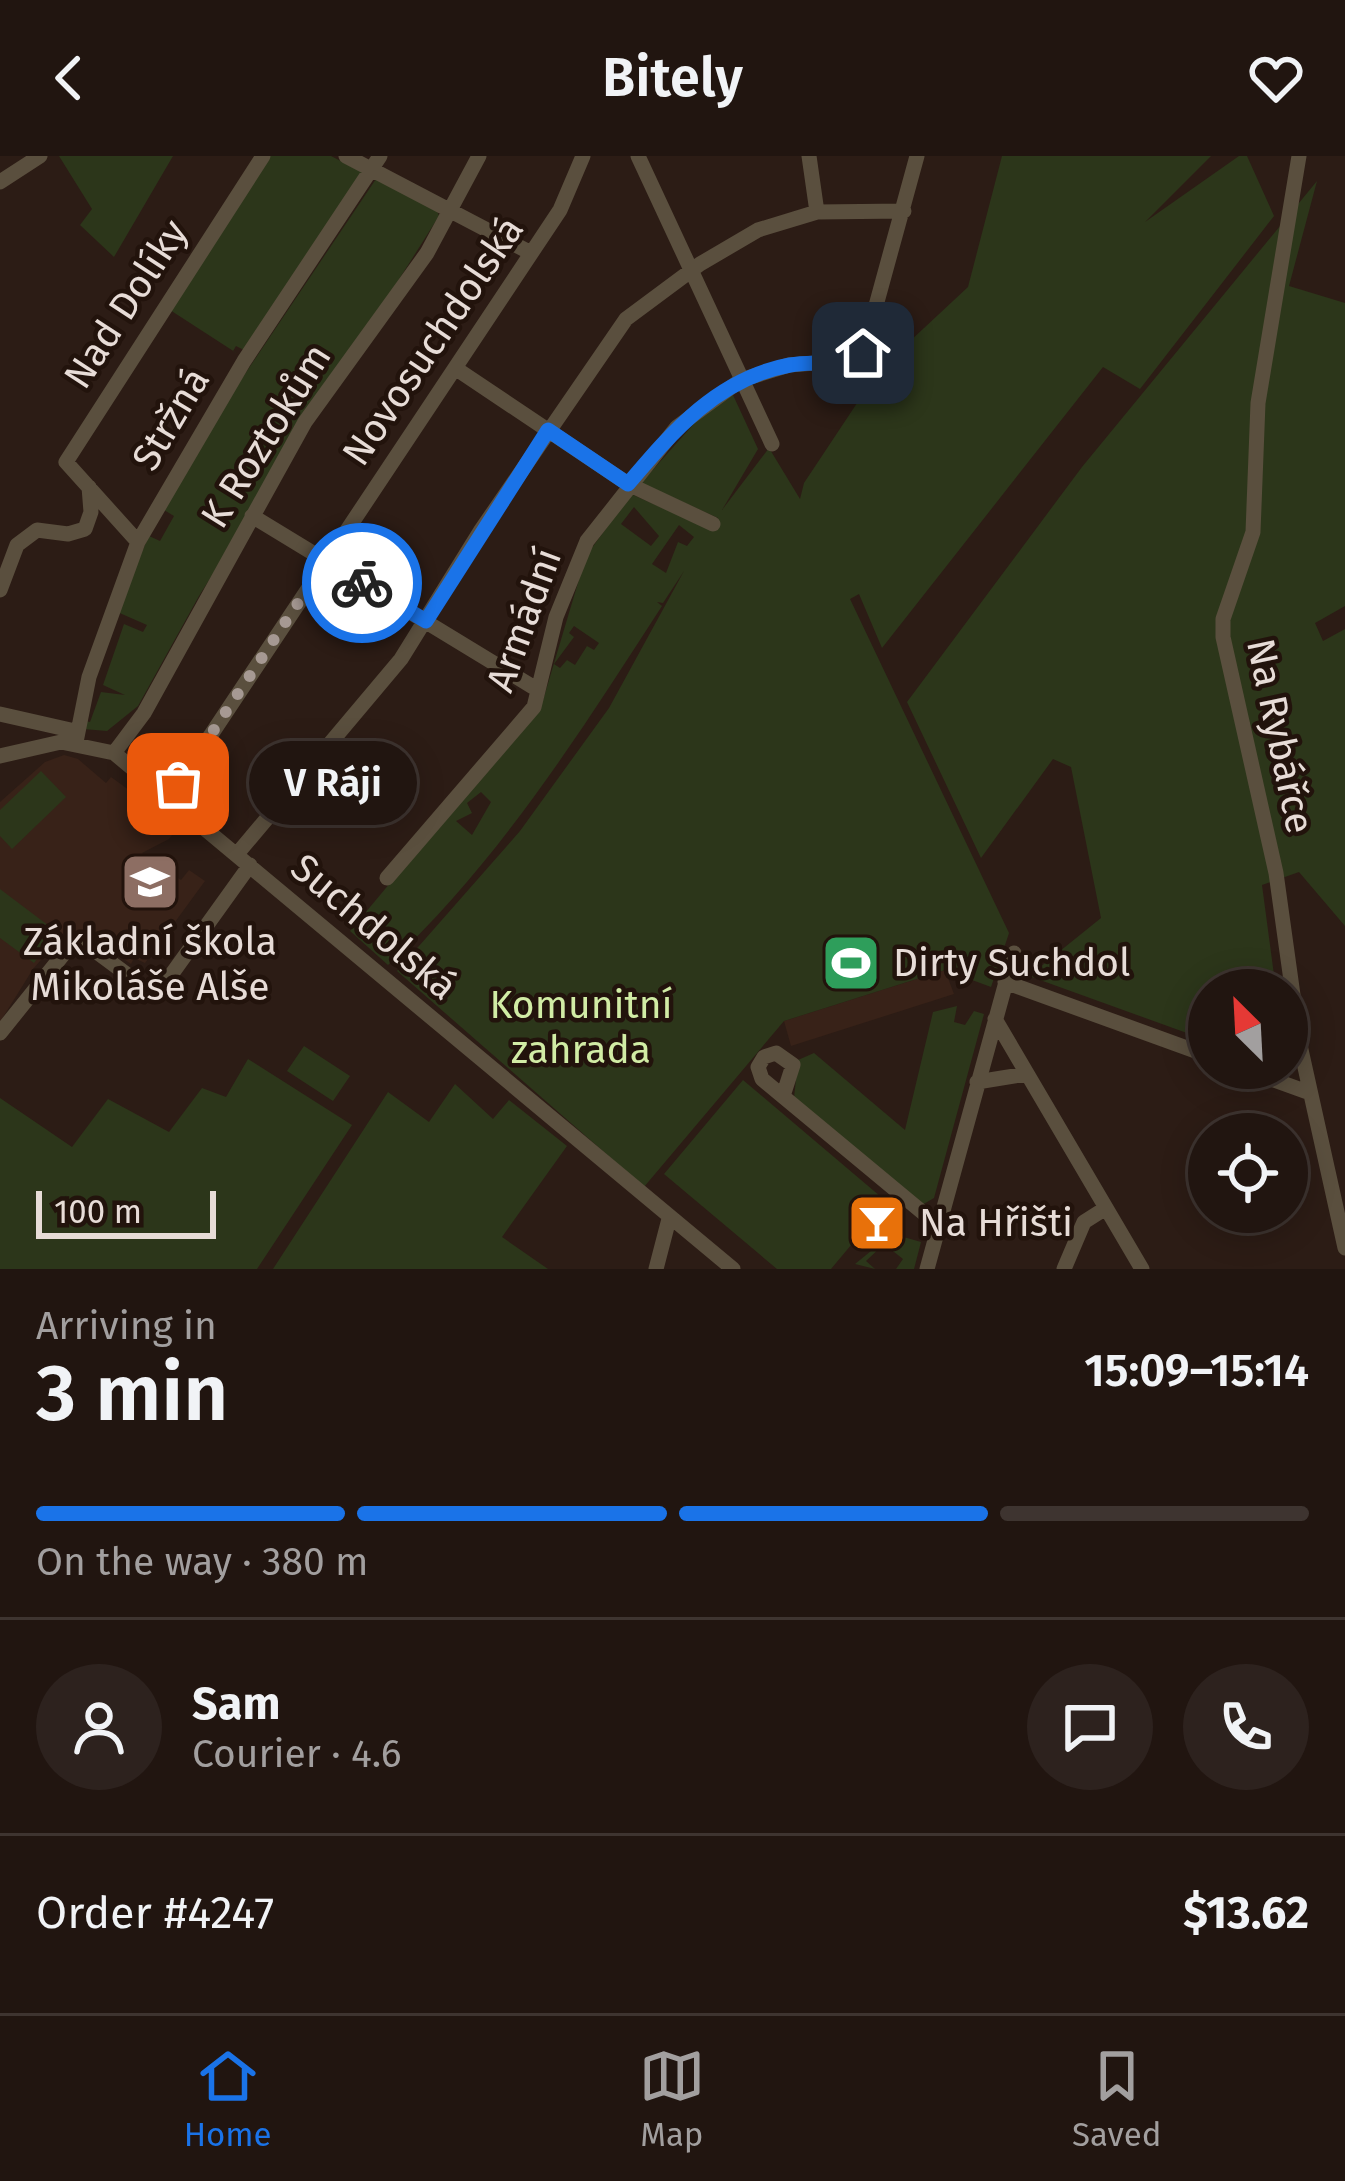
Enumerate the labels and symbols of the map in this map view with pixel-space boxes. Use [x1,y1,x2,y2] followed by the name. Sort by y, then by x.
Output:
[333,208,533,474] street label: Novosuchdolská
[55,211,197,397] street label: Nad Dolíky
[812,302,914,404] pin
[191,336,341,536] street label: K Roztokům
[123,360,219,478] street label: Stržná
[302,523,422,643] courier
[477,542,571,698] street label: Armádní
[1237,634,1323,838] street label: Na Rybářce
[127,733,229,835] pin
[250,742,418,826] callout: V Ráji
[282,845,466,1009] street label: Suchdolská
[119,851,181,913] school or university icon: Základní škola Mikoláše Alše
[23,919,277,1010] place label: Základní škola Mikoláše Alše
[820,932,882,994] sports icon: Dirty Suchdol
[893,940,1131,986] place label: Dirty Suchdol
[1188,969,1308,1089] north arrow
[489,982,673,1073] park label: Komunitní zahrada
[36,1185,216,1238] scale bar
[846,1192,908,1254] bar icon: Na Hřišti
[919,1200,1073,1246] place label: Na Hřišti

